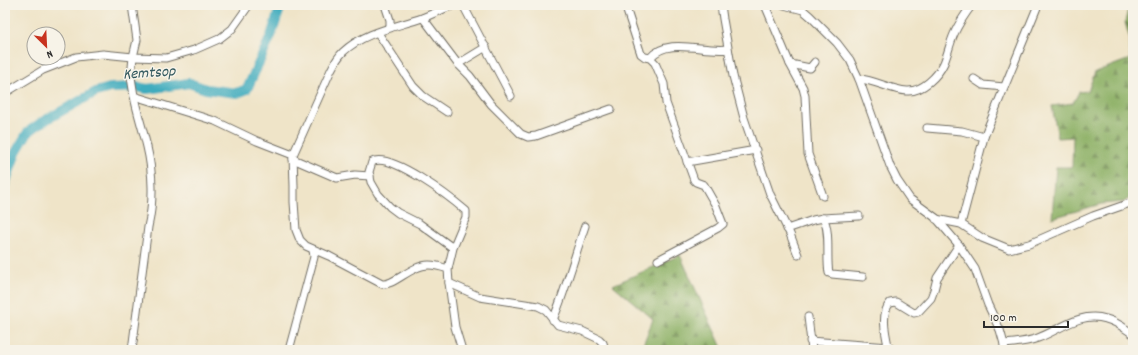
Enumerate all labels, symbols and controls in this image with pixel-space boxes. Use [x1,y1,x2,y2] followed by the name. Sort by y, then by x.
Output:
[26,26,66,66] north arrow
[43,45,55,62] text: N
[122,60,177,87] water label: Kemtsop
[984,303,1068,329] scale bar
[990,310,1017,327] text: 100 m

